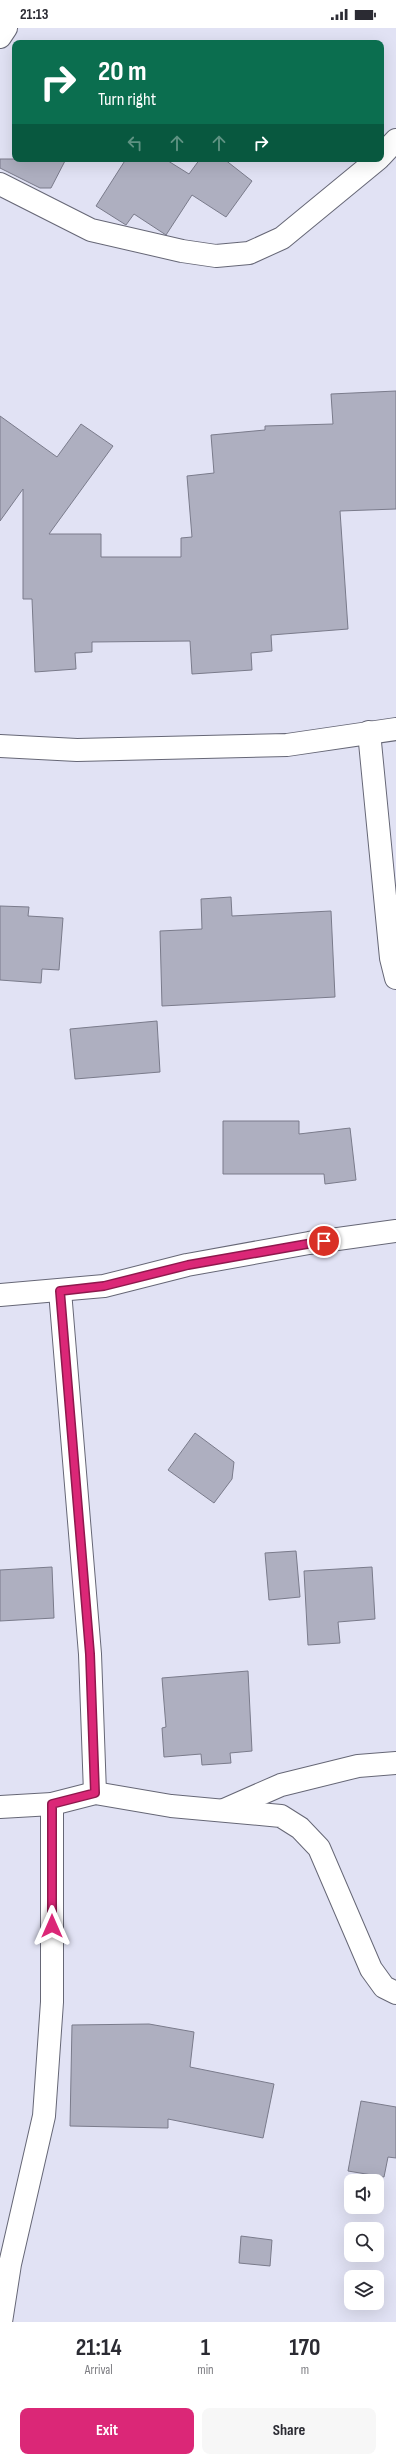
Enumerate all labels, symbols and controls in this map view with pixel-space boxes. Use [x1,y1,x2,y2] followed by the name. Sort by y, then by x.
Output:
[20,5,48,24] text: 21:13
[98,55,147,88] text: 20 m
[32,56,84,108] icon: right
[98,89,156,110] text: Turn right
[124,132,146,154] icon: left
[166,132,188,154] icon: ahead
[208,132,230,154] icon: ahead
[250,132,272,154] icon: right
[307,1224,341,1258] pin
[313,1230,335,1252] icon: arrive
[31,1905,73,1947] position arrow
[344,2174,384,2310] map controls
[344,2174,384,2214] button: sound
[344,2222,384,2262] button: search
[344,2270,384,2310] button: layers
[76,2333,122,2362] text: 21:14
[201,2333,210,2362] text: 1
[289,2333,320,2362] text: 170
[85,2362,113,2378] text: Arrival
[197,2362,214,2378] text: min
[301,2362,309,2378] text: m
[20,2408,194,2454] button: Exit
[202,2408,376,2454] button: Share

